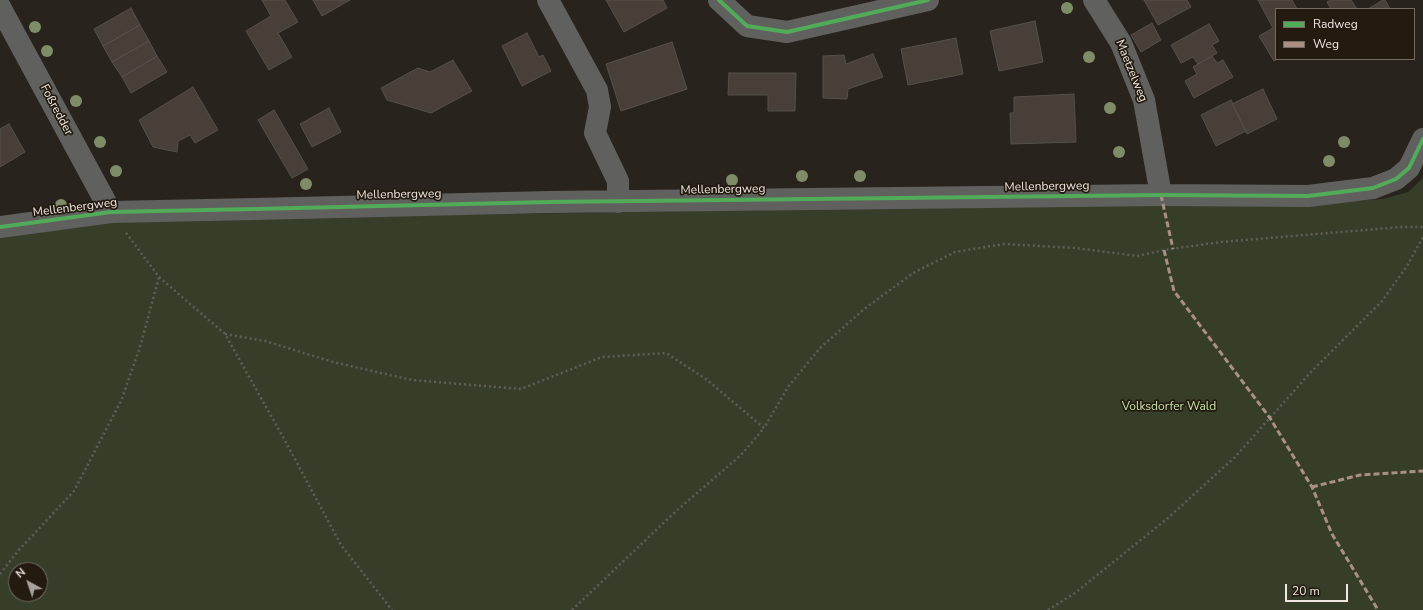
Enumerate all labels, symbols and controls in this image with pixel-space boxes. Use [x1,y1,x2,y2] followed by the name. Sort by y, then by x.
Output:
[1275,8,1415,60] legend
[1313,16,1358,32] text: Radweg
[1313,36,1339,52] text: Weg
[1112,38,1150,104] street label: Maetzelweg
[37,82,75,138] street label: Foßredder
[1004,179,1090,195] street label: Mellenbergweg
[680,182,766,198] street label: Mellenbergweg
[356,187,442,203] street label: Mellenbergweg
[32,196,118,220] street label: Mellenbergweg
[1122,400,1216,414] park label: Volksdorfer Wald
[8,562,48,602] north arrow
[13,565,29,582] text: N
[1287,576,1350,602] scale bar
[1292,583,1320,599] text: 20 m

